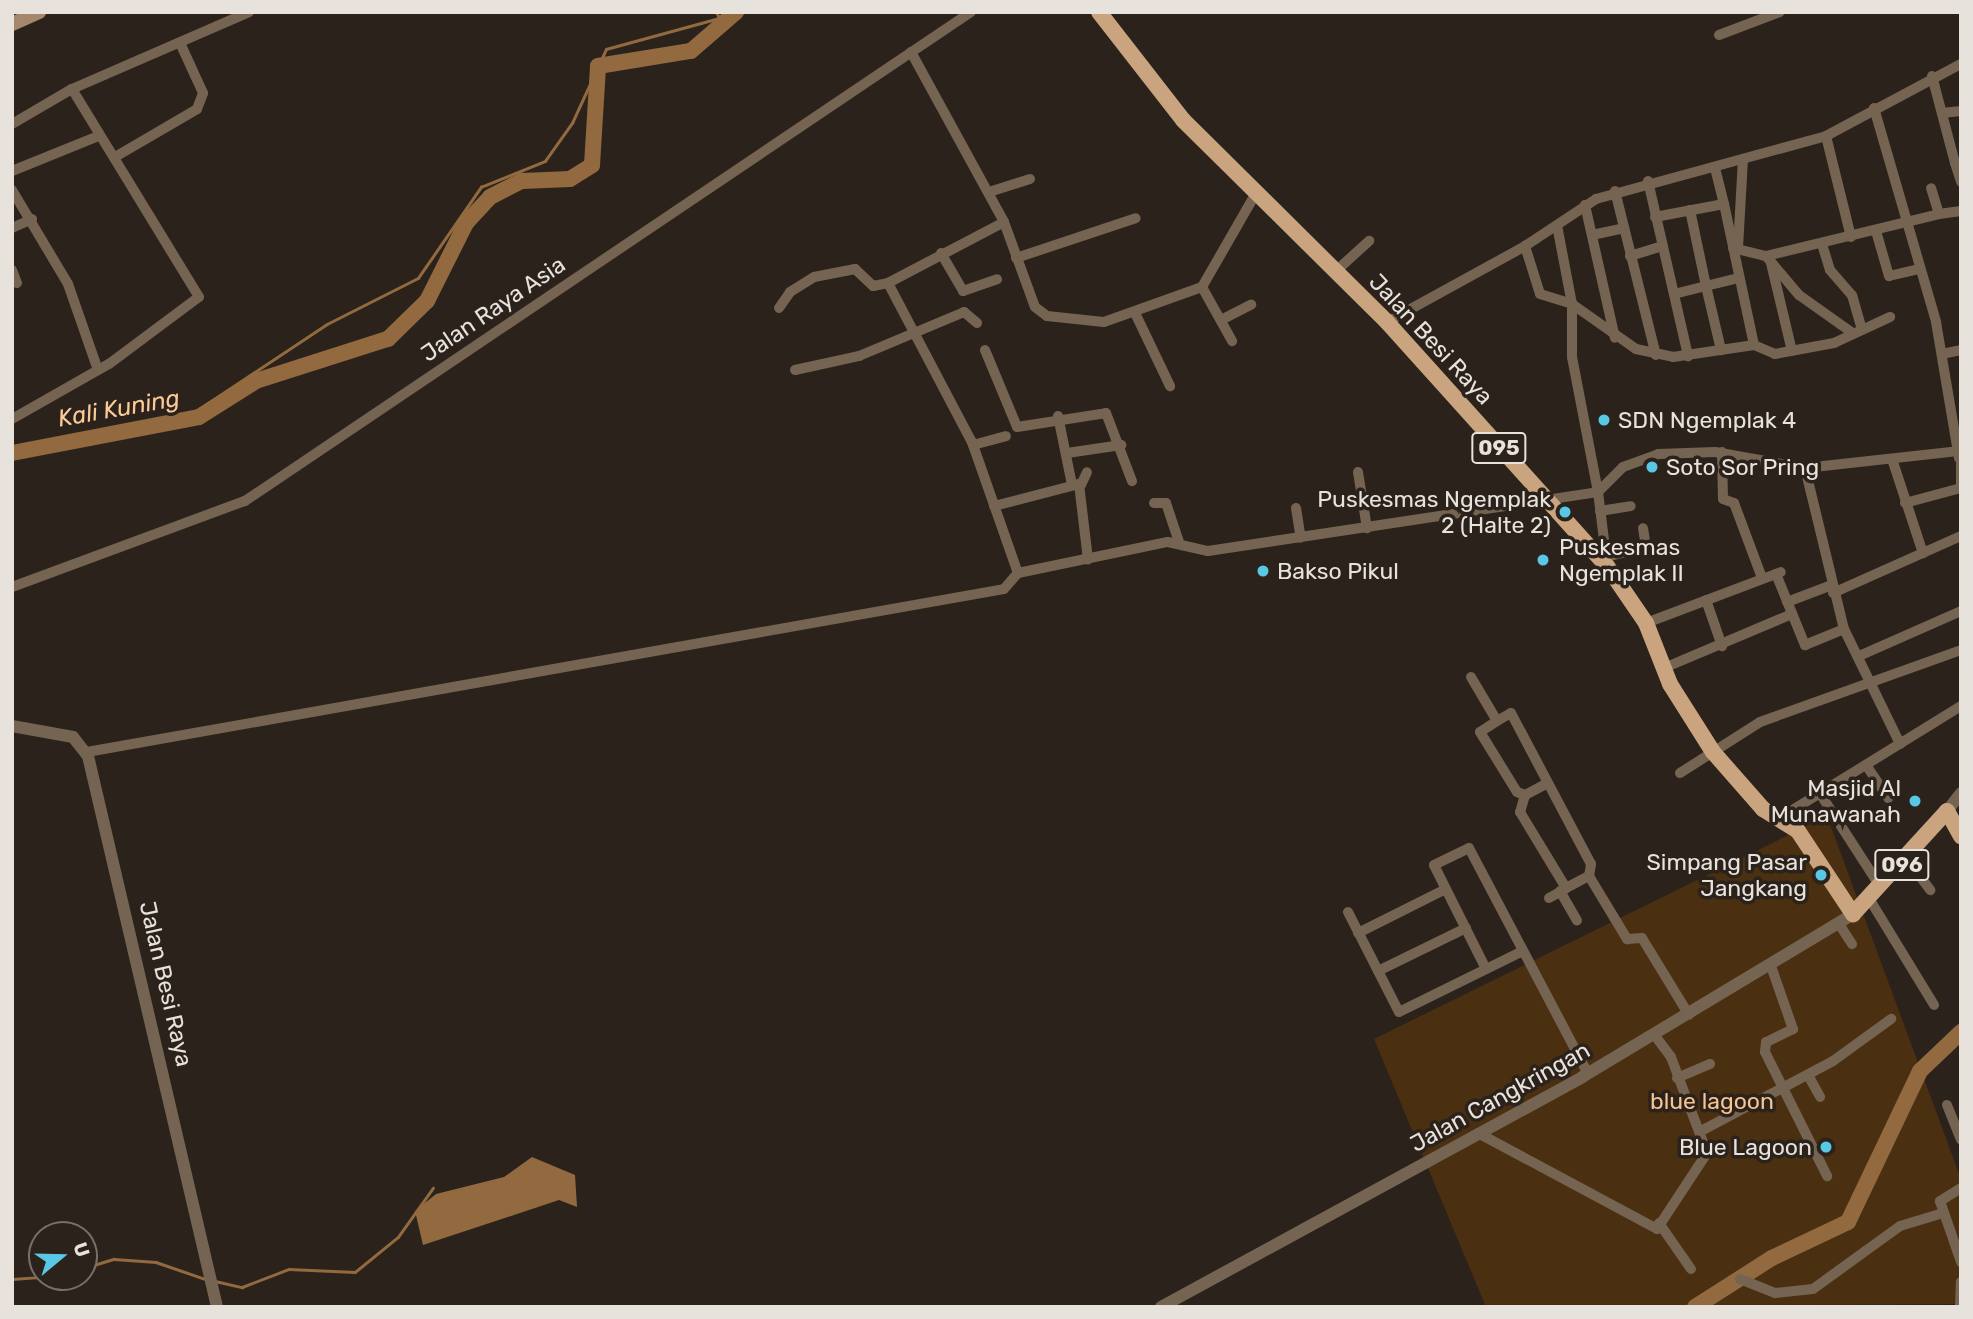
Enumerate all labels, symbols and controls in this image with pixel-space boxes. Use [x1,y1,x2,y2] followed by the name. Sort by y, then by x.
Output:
[415,250,571,368] street label: Jalan Raya Asia
[1363,268,1499,410] street label: Jalan Besi Raya
[56,384,182,434] water label: Kali Kuning
[1618,406,1797,434] place label: SDN Ngemplak 4
[1596,412,1612,428] marker: SDN Ngemplak 4
[1471,430,1527,466] road number: 095
[1666,453,1820,481] place label: Soto Sor Pring
[1644,459,1660,475] marker: Soto Sor Pring
[1317,485,1551,539] place label: Puskesmas Ngemplak 2 (Halte 2)
[1557,504,1573,520] marker: Puskesmas Ngemplak 2 (Halte 2)
[1559,533,1684,587] place label: Puskesmas Ngemplak II
[1533,550,1553,570] marker: Puskesmas Ngemplak II
[1277,557,1399,585] place label: Bakso Pikul
[1255,563,1271,579] marker: Bakso Pikul
[1771,774,1901,828] place label: Masjid Al Munawanah
[1907,793,1923,809] marker: Masjid Al Munawanah
[1647,848,1807,902] place label: Simpang Pasar Jangkang
[1874,848,1930,882] road number: 096
[1813,867,1829,883] marker: Simpang Pasar Jangkang
[134,899,198,1069] street label: Jalan Besi Raya
[1405,1036,1595,1158] street label: Jalan Cangkringan
[1650,1087,1774,1115] park label: blue lagoon
[1679,1133,1812,1161] place label: Blue Lagoon
[1818,1139,1834,1155] marker: Blue Lagoon
[28,1221,98,1291] north arrow
[68,1239,95,1260] text: U

